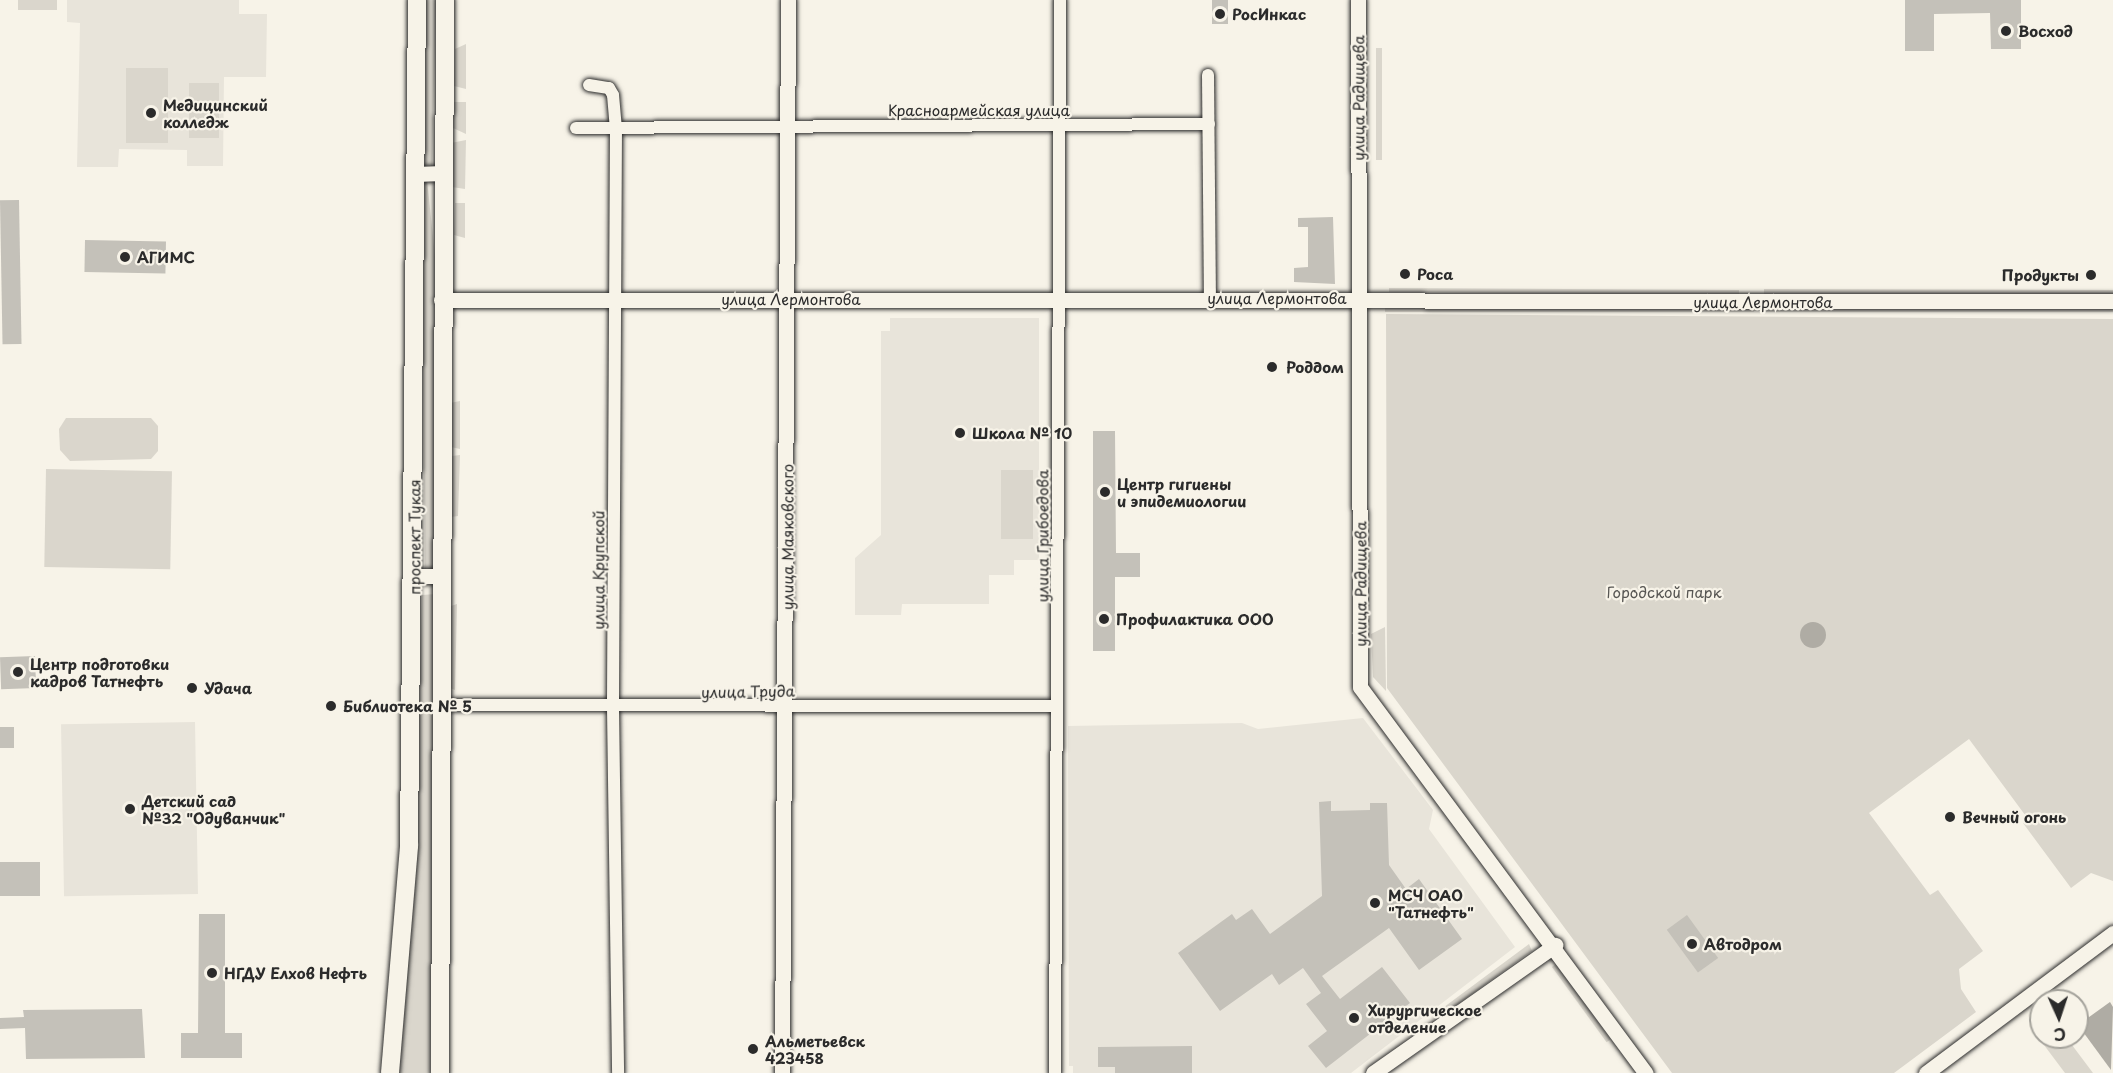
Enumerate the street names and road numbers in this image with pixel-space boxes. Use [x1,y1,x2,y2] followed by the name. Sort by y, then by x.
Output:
[1349,35,1367,161] street label: улица Радищева
[888,101,1070,119] street label: Красноармейская улица
[1207,289,1347,307] street label: улица Лермонтова
[721,290,861,308] street label: улица Лермонтова
[1693,293,1833,311] street label: улица Лермонтова
[778,464,796,610] street label: улица Маяковского
[1033,469,1051,603] street label: улица Грибоедова
[405,479,423,595] street label: проспект Тукая
[589,510,607,630] street label: улица Крупской
[1351,521,1369,647] street label: улица Радищева
[701,681,795,701] street label: улица Труда

